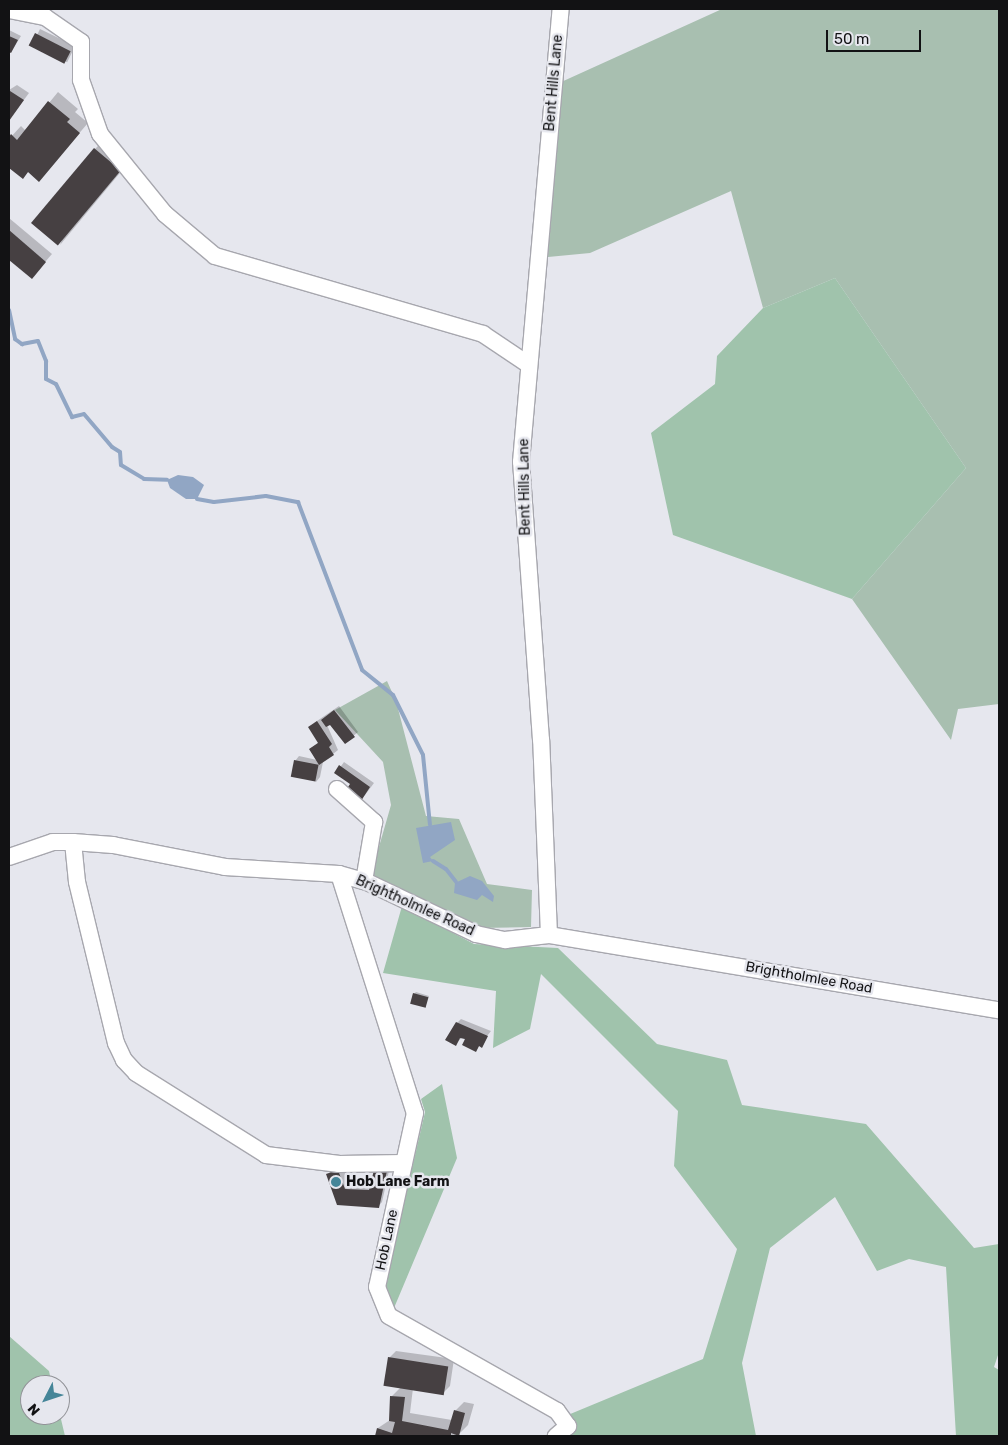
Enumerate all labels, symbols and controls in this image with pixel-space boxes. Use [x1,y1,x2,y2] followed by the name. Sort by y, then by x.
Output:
[828,20,923,52] scale bar
[834,30,869,48] text: 50 m
[541,34,567,132] street label: Bent Hills Lane
[516,438,534,536] street label: Bent Hills Lane
[353,872,477,940] street label: Brightholmlee Road
[744,959,874,997] street label: Brightholmlee Road
[346,1174,450,1190] place label: Hob Lane Farm
[330,1176,342,1188] marker: Hob Lane Farm
[372,1208,402,1272] street label: Hob Lane
[20,1375,70,1425] north arrow
[24,1400,44,1419] text: N

